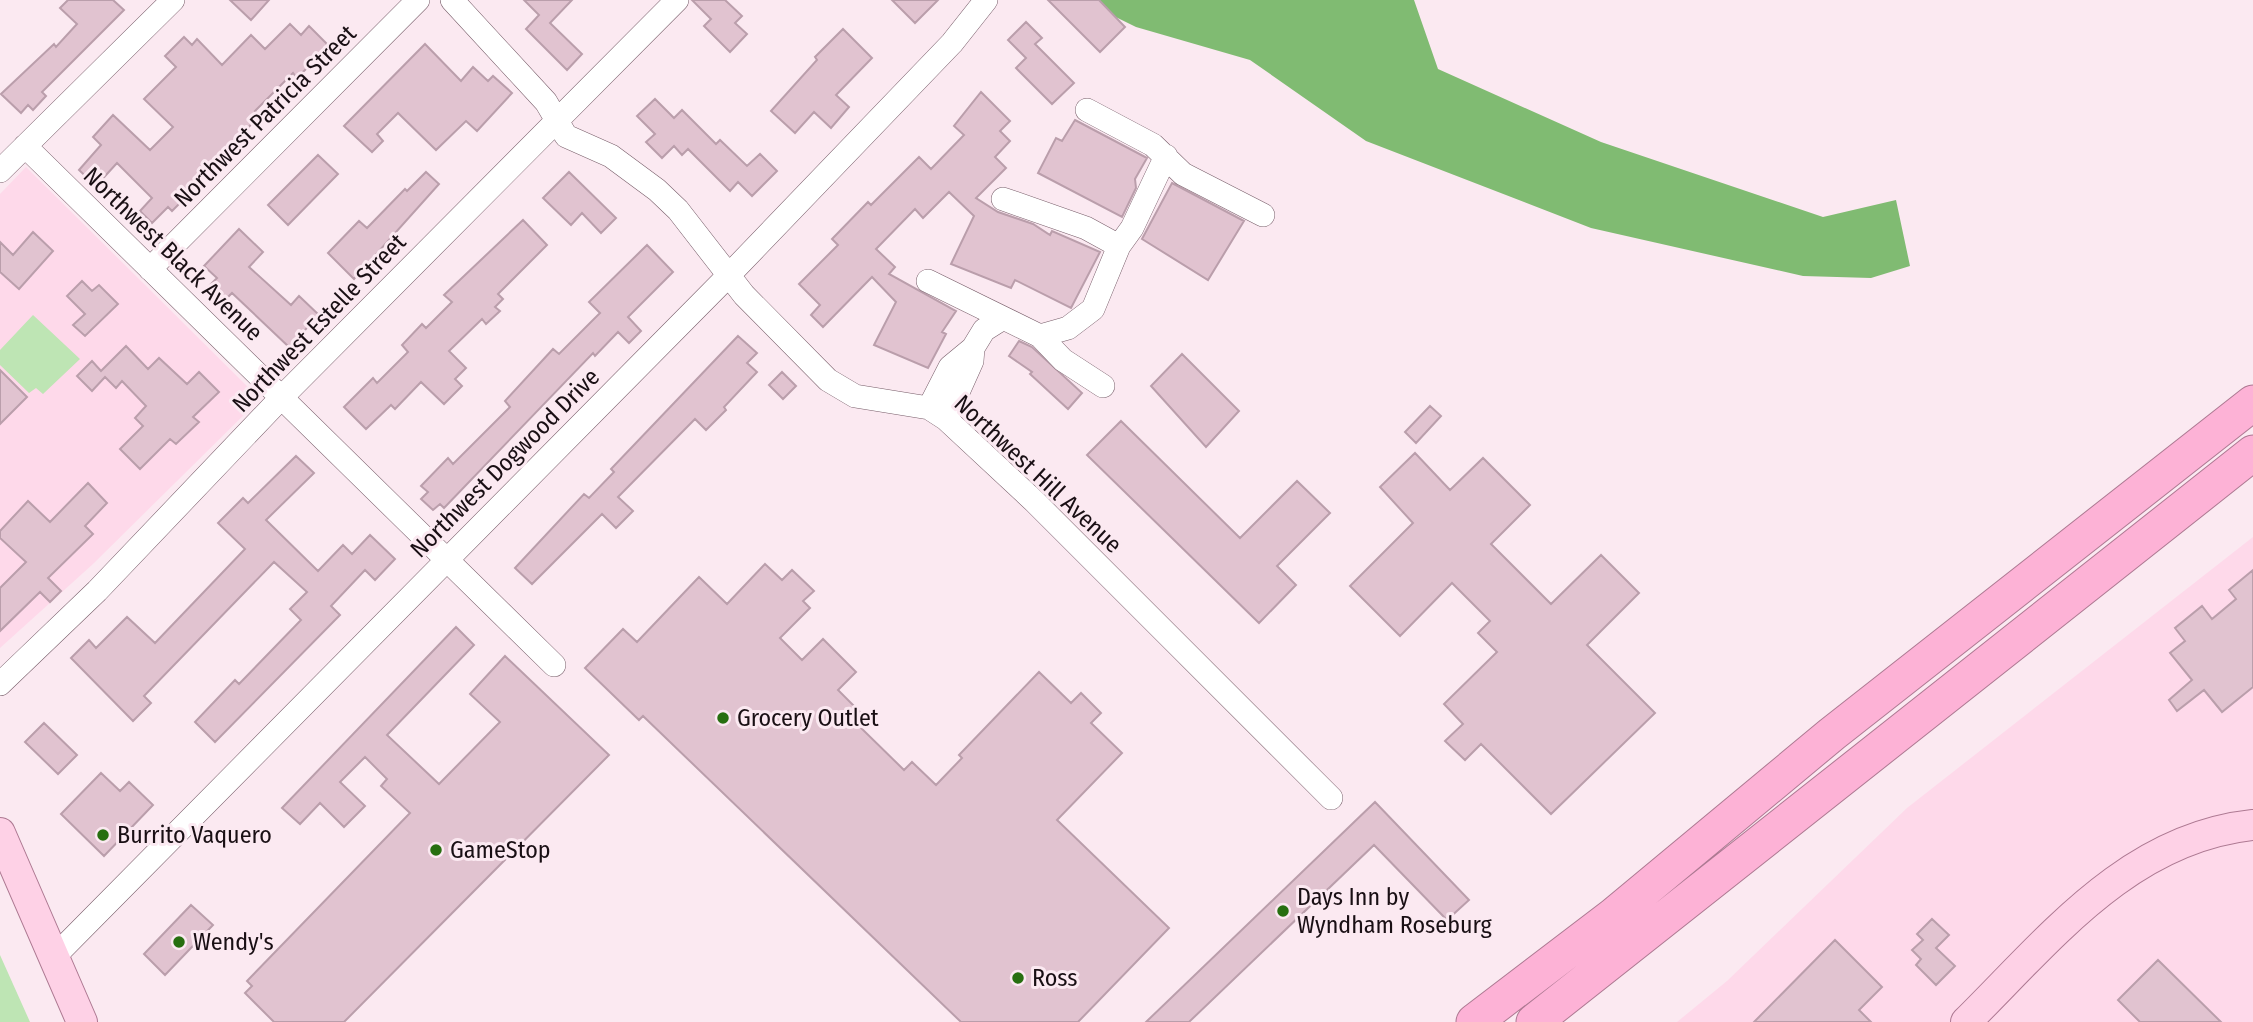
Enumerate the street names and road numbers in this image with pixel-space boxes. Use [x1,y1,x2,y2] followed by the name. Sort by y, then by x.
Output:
[168,19,362,213] street label: Northwest Patricia Street
[78,161,268,347] street label: Northwest Black Avenue
[227,228,412,418] street label: Northwest Estelle Street
[405,363,605,563] street label: Northwest Dogwood Drive
[949,389,1127,559] street label: Northwest Hill Avenue

